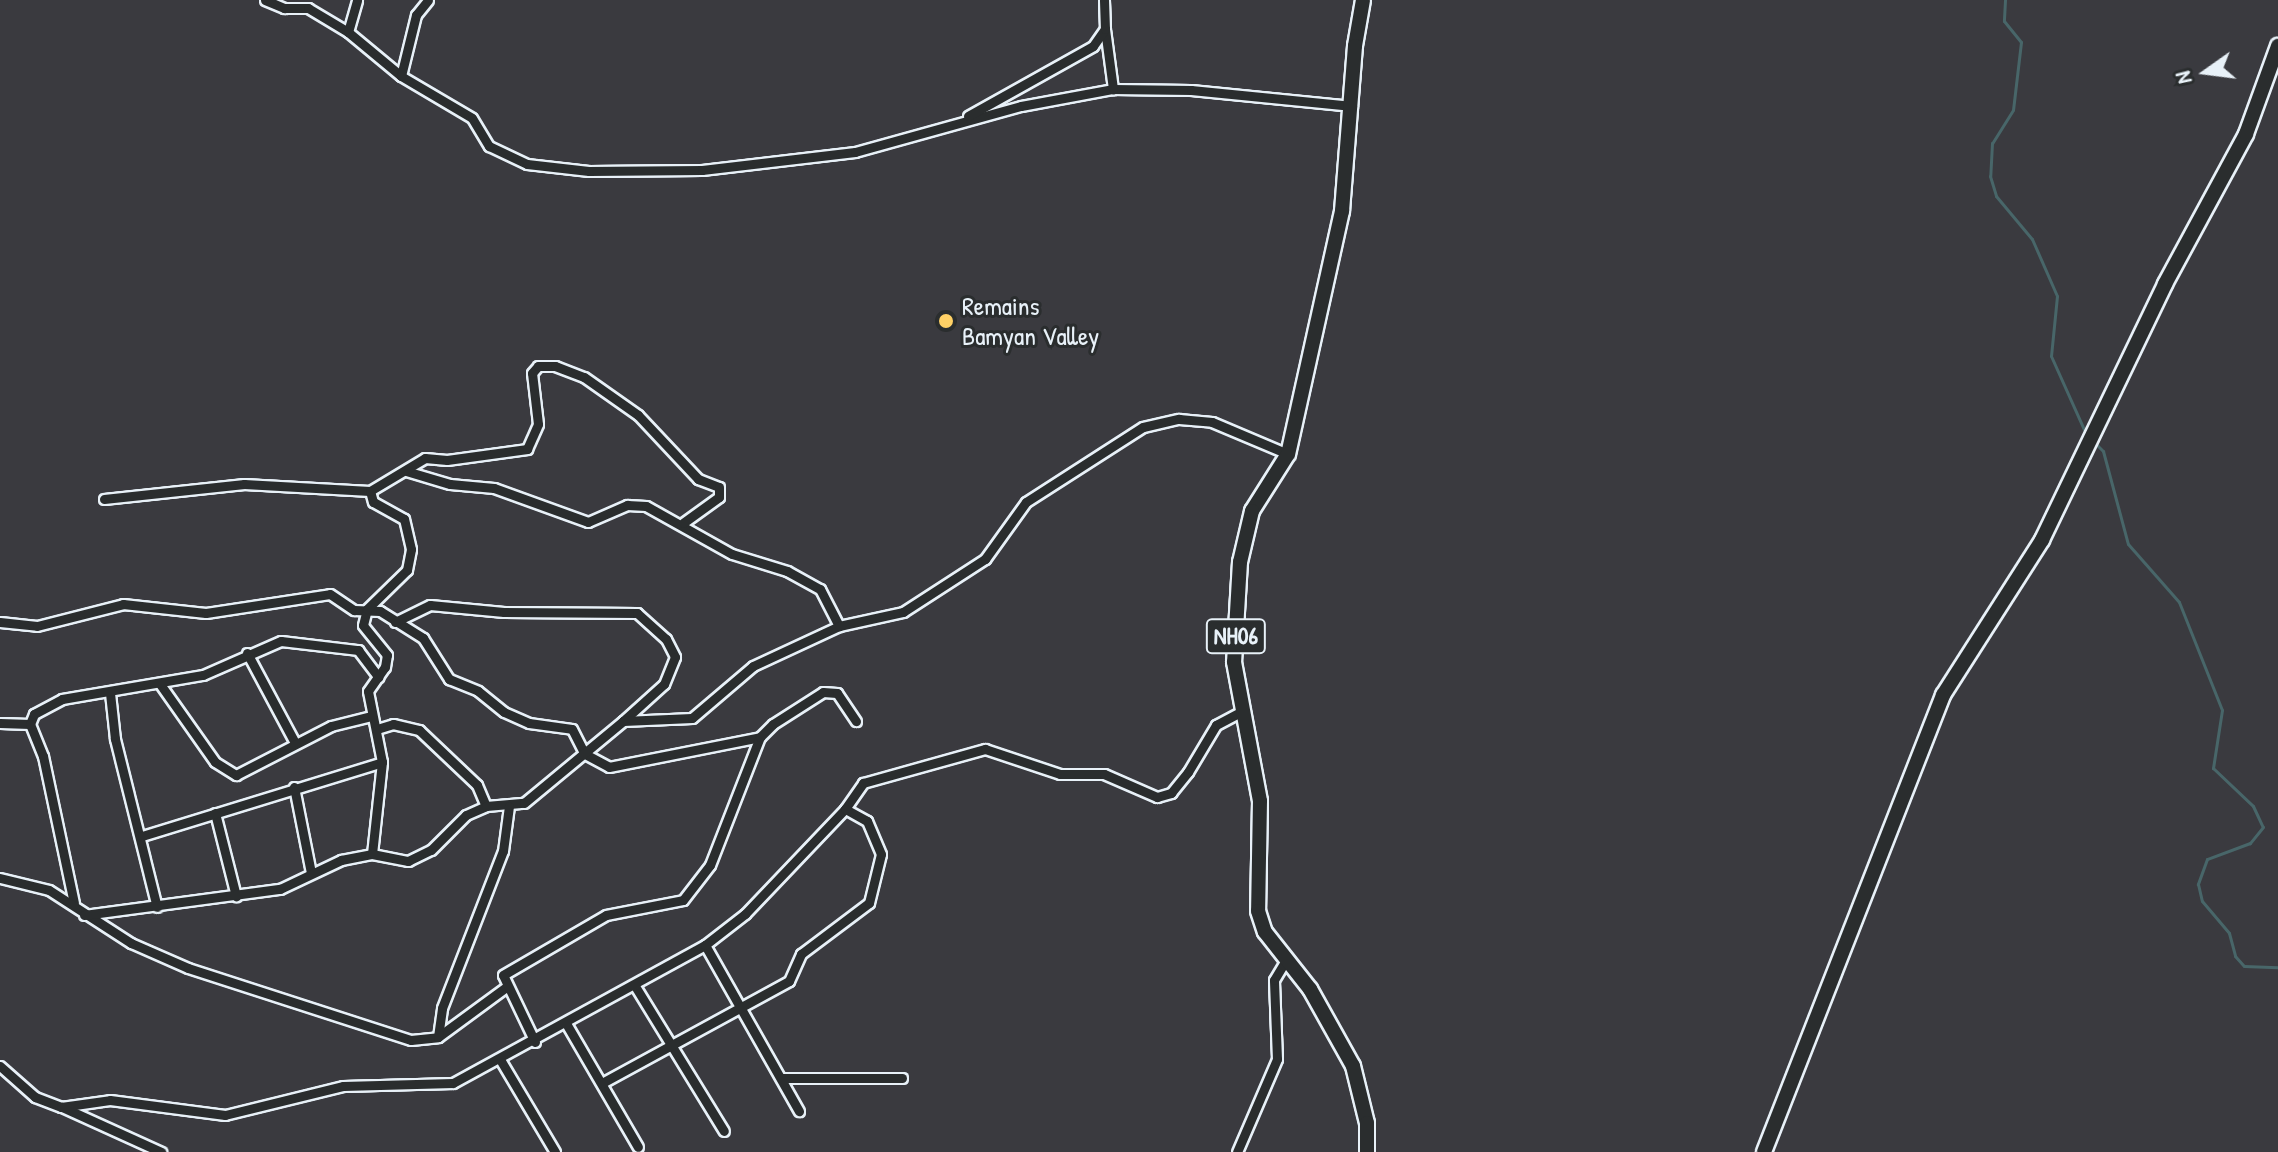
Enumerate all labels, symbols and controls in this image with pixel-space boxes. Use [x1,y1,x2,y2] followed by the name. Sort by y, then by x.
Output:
[2166,32,2246,112] north arrow
[2167,68,2199,87] text: N
[962,290,1099,352] place label: Remains Bamyan Valley
[937,312,955,330] marker: Remains Bamyan Valley
[1204,616,1268,656] road number: NH06

